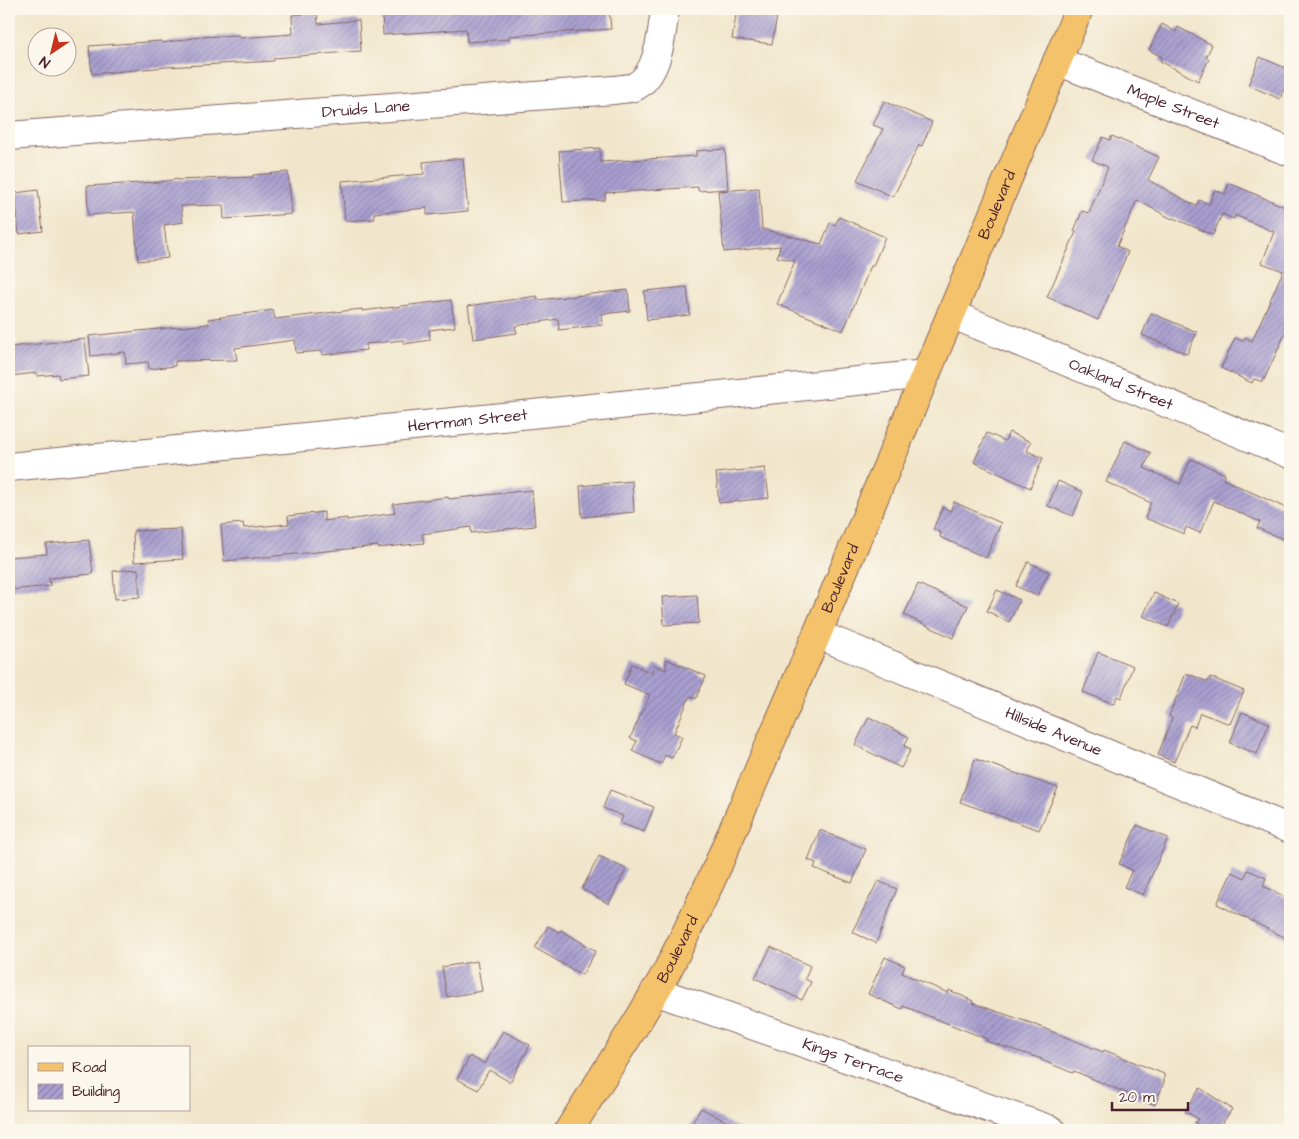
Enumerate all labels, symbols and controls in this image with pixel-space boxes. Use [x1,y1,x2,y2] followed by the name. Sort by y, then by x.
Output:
[28,28,78,78] north arrow
[36,51,54,73] text: N
[1124,79,1223,135] street label: Maple Street
[321,95,411,123] street label: Druids Lane
[973,167,1021,243] street label: Boulevard
[1065,353,1177,416] street label: Oakland Street
[407,403,529,438] street label: Herrman Street
[816,540,865,616] street label: Boulevard
[1002,702,1106,761] street label: Hillside Avenue
[651,912,704,987] street label: Boulevard
[799,1033,907,1089] street label: Kings Terrace
[28,1046,190,1112] legend
[72,1057,107,1078] text: Road
[1112,1079,1188,1111] scale bar
[72,1081,120,1103] text: Building
[1119,1087,1155,1108] text: 20 m

